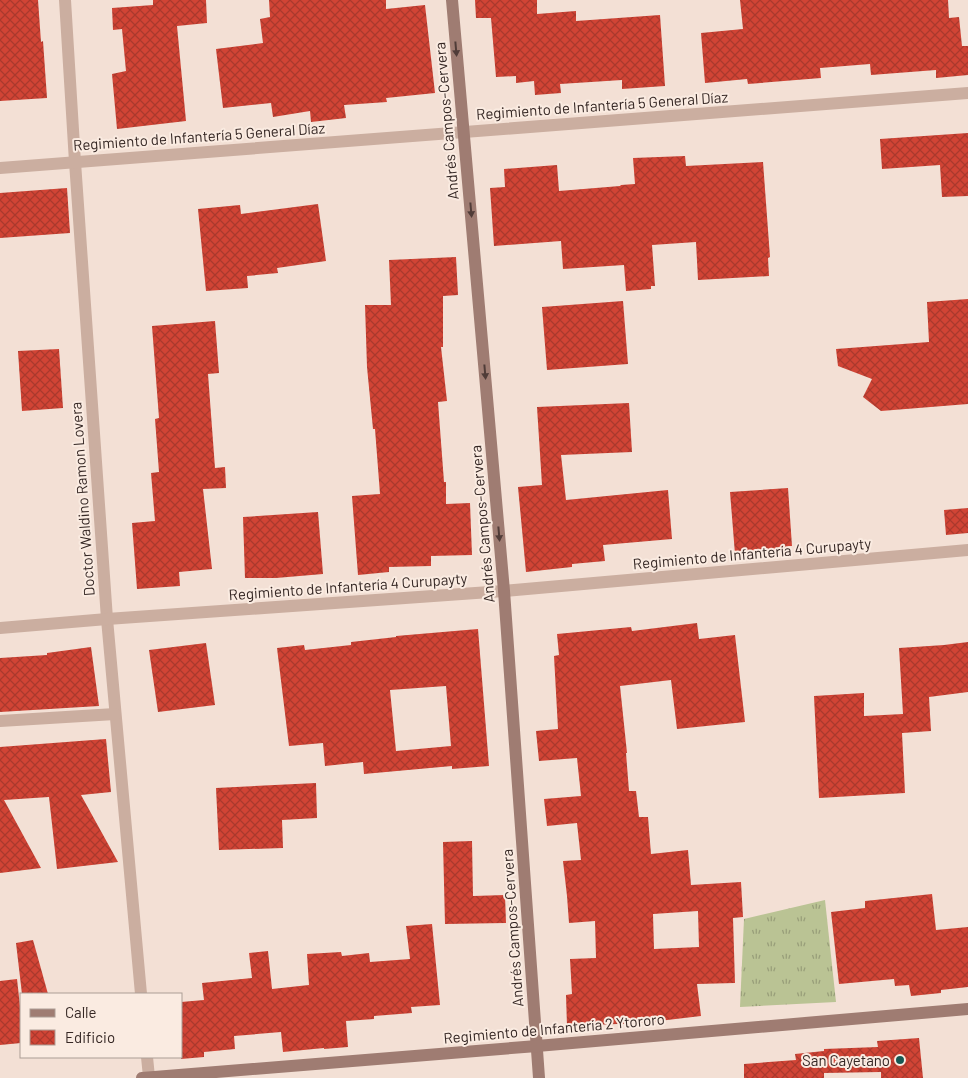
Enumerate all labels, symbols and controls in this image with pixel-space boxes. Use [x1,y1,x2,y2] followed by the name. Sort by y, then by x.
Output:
[430,41,462,201] street label: Andrés Campos-Cervera
[452,41,460,57] one-way arrow
[475,87,729,123] street label: Regimiento de Infantería 5 General Díaz
[72,118,326,154] street label: Regimiento de Infantería 5 General Díaz
[467,203,475,219] one-way arrow
[481,365,489,381] one-way arrow
[66,401,98,597] street label: Doctor Waldino Ramon Lovera
[466,444,498,604] street label: Andrés Campos-Cervera
[495,526,503,542] one-way arrow
[632,534,872,572] street label: Regimiento de Infantería 4 Curupayty
[228,569,468,603] street label: Regimiento de Infantería 4 Curupayty
[498,848,526,1008] street label: Andrés Campos-Cervera
[20,993,182,1058] legend
[65,1003,97,1021] text: Calle
[443,1009,665,1047] street label: Regimiento de Infantería 2 Ytororo
[65,1028,115,1046] text: Edificio
[802,1051,890,1069] place label: San Cayetano
[894,1054,906,1066] marker: San Cayetano

